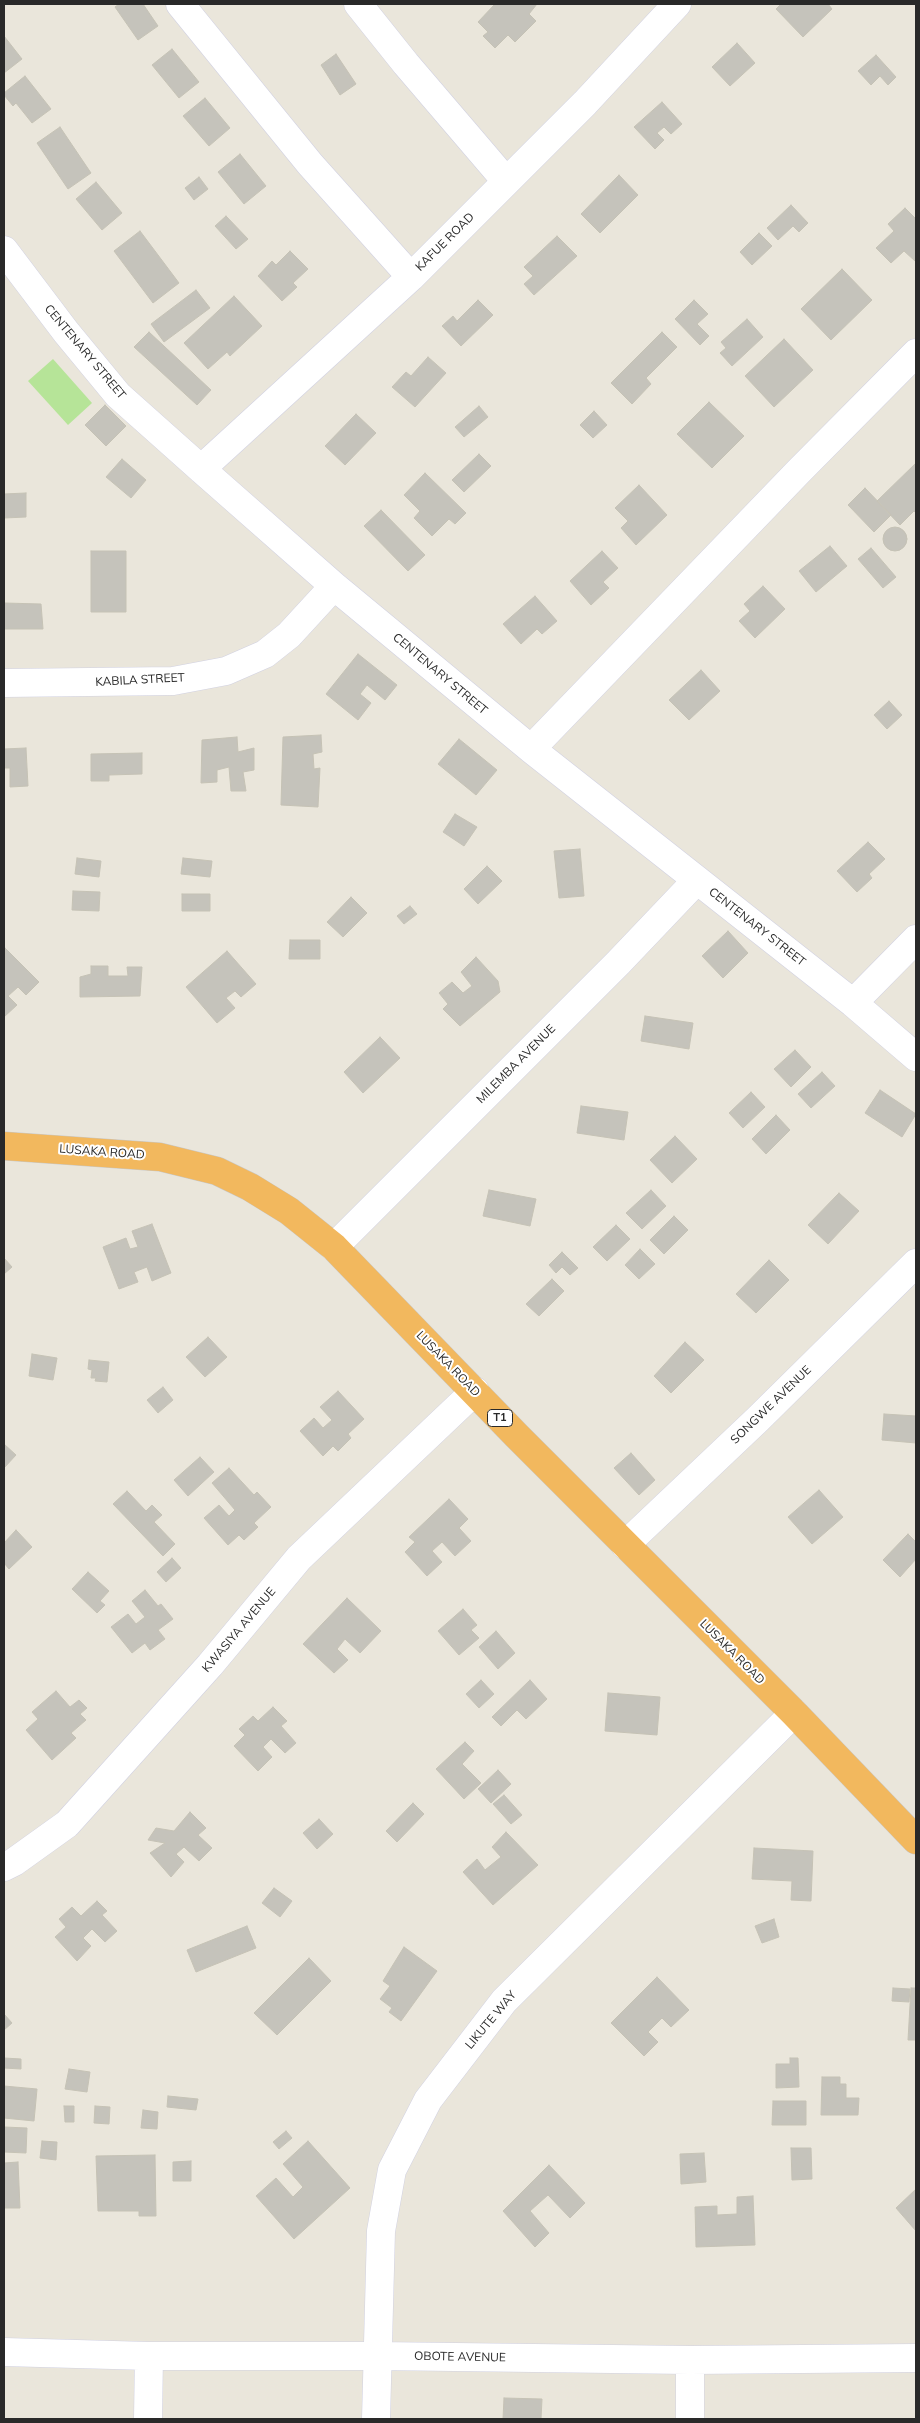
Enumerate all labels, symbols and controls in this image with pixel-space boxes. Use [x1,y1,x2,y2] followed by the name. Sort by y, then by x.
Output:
[413,210,477,274] street label: KAFUE ROAD
[41,302,129,402] street label: CENTENARY STREET
[390,630,490,718] street label: CENTENARY STREET
[95,670,185,690] street label: KABILA STREET
[706,885,808,969] street label: CENTENARY STREET
[474,1022,558,1106] street label: MILEMBA AVENUE
[59,1142,145,1162] street label: LUSAKA ROAD
[413,1328,483,1400] street label: LUSAKA ROAD
[728,1363,814,1447] street label: SONGWE AVENUE
[488,1410,512,1426] road number: T1
[199,1585,279,1675] street label: KWASIYA AVENUE
[697,1617,767,1687] street label: LUSAKA ROAD
[463,1988,519,2052] street label: LIKUTE WAY
[414,2349,506,2365] street label: OBOTE AVENUE

